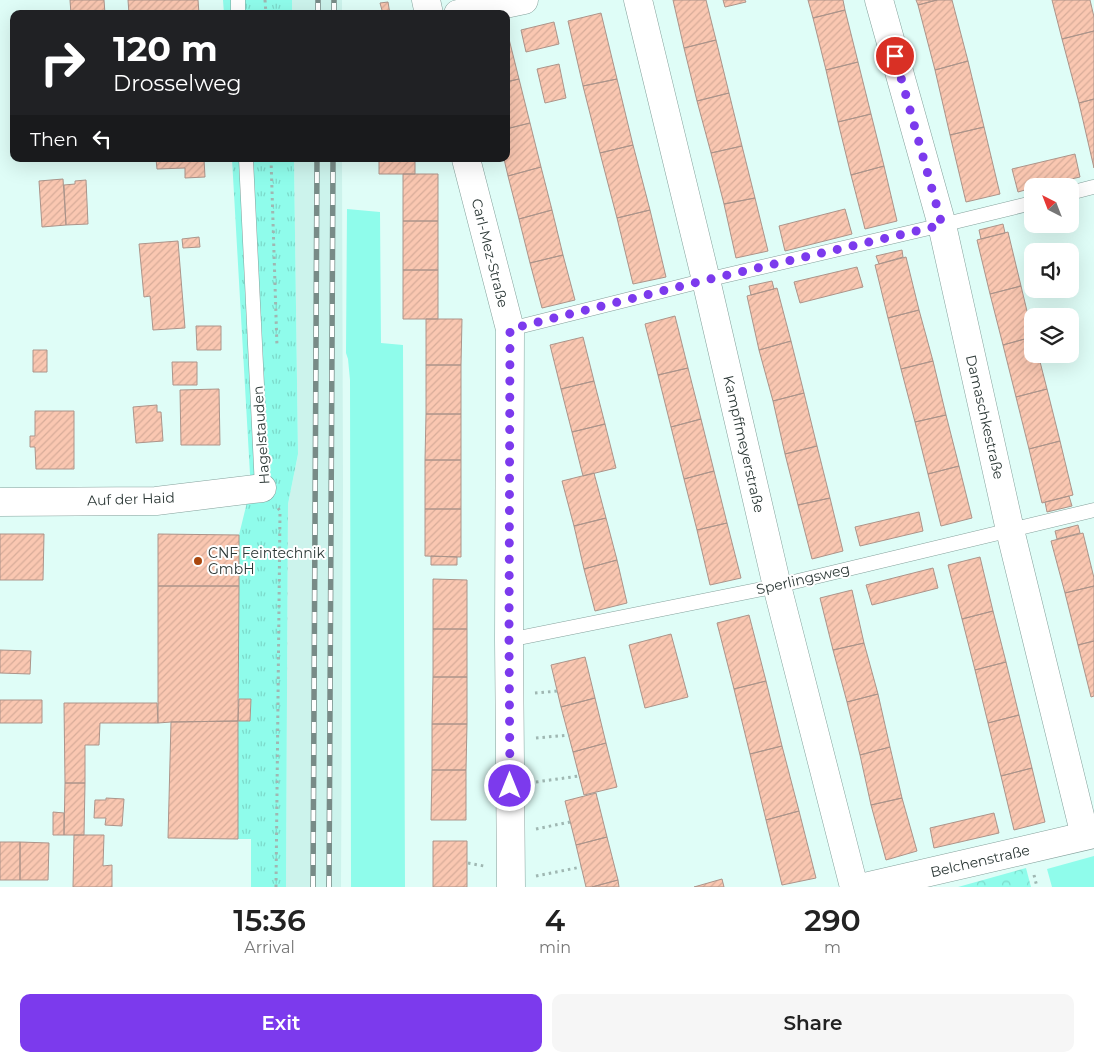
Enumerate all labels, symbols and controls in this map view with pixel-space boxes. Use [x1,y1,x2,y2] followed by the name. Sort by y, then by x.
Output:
[113,27,218,70] text: 120 m
[30,30,95,95] icon: right
[874,35,916,77] pin
[881,42,909,70] icon: arrive
[113,70,242,97] text: Drosselweg
[88,125,116,153] icon: left
[30,128,78,151] text: Then
[1024,178,1079,232] north arrow
[1024,178,1079,363] map controls
[468,197,512,309] street label: Carl-Mez-Straße
[1024,243,1079,298] button: sound
[1024,308,1079,363] button: layers
[962,353,1008,481] street label: Damaschkestraße
[719,374,769,514] street label: Kampffmeyerstraße
[249,385,273,485] street label: Hagelstauden
[87,488,175,510] street label: Auf der Haid
[208,544,325,578] place label: CNF Feintechnik GmbH
[192,555,204,567] marker: CNF Feintechnik GmbH
[754,559,852,599] street label: Sperlingsweg
[483,759,535,811] position arrow
[928,841,1032,881] street label: Belchenstraße
[233,902,306,939] text: 15:36
[545,902,565,939] text: 4
[804,902,861,939] text: 290
[244,938,295,957] text: Arrival
[539,938,571,957] text: min
[824,938,841,957] text: m
[20,994,542,1052] button: Exit
[552,994,1074,1052] button: Share

